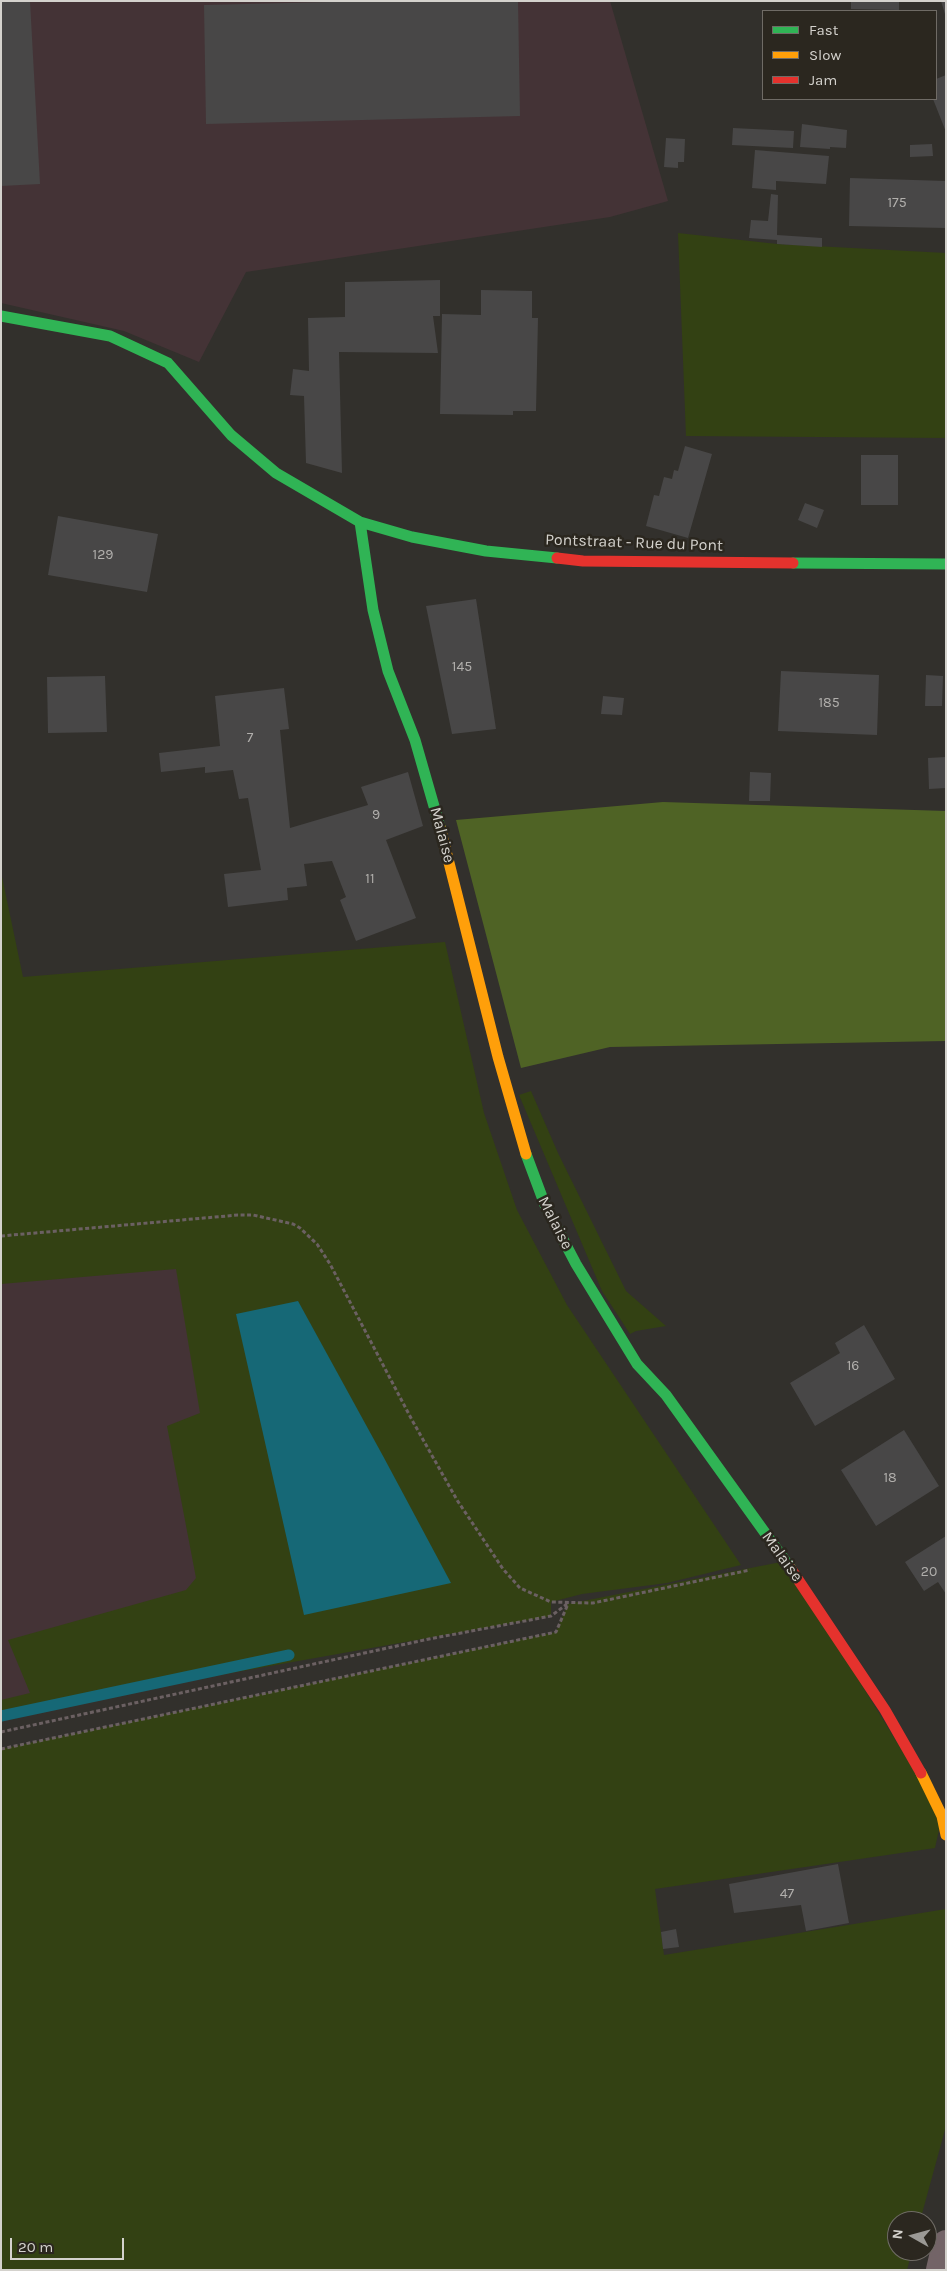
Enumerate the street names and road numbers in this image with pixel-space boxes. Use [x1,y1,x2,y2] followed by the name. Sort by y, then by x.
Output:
[545,530,723,556] street label: Pontstraat - Rue du Pont
[425,805,459,865] street label: Malaise
[533,1193,577,1253] street label: Malaise
[757,1528,807,1586] street label: Malaise

